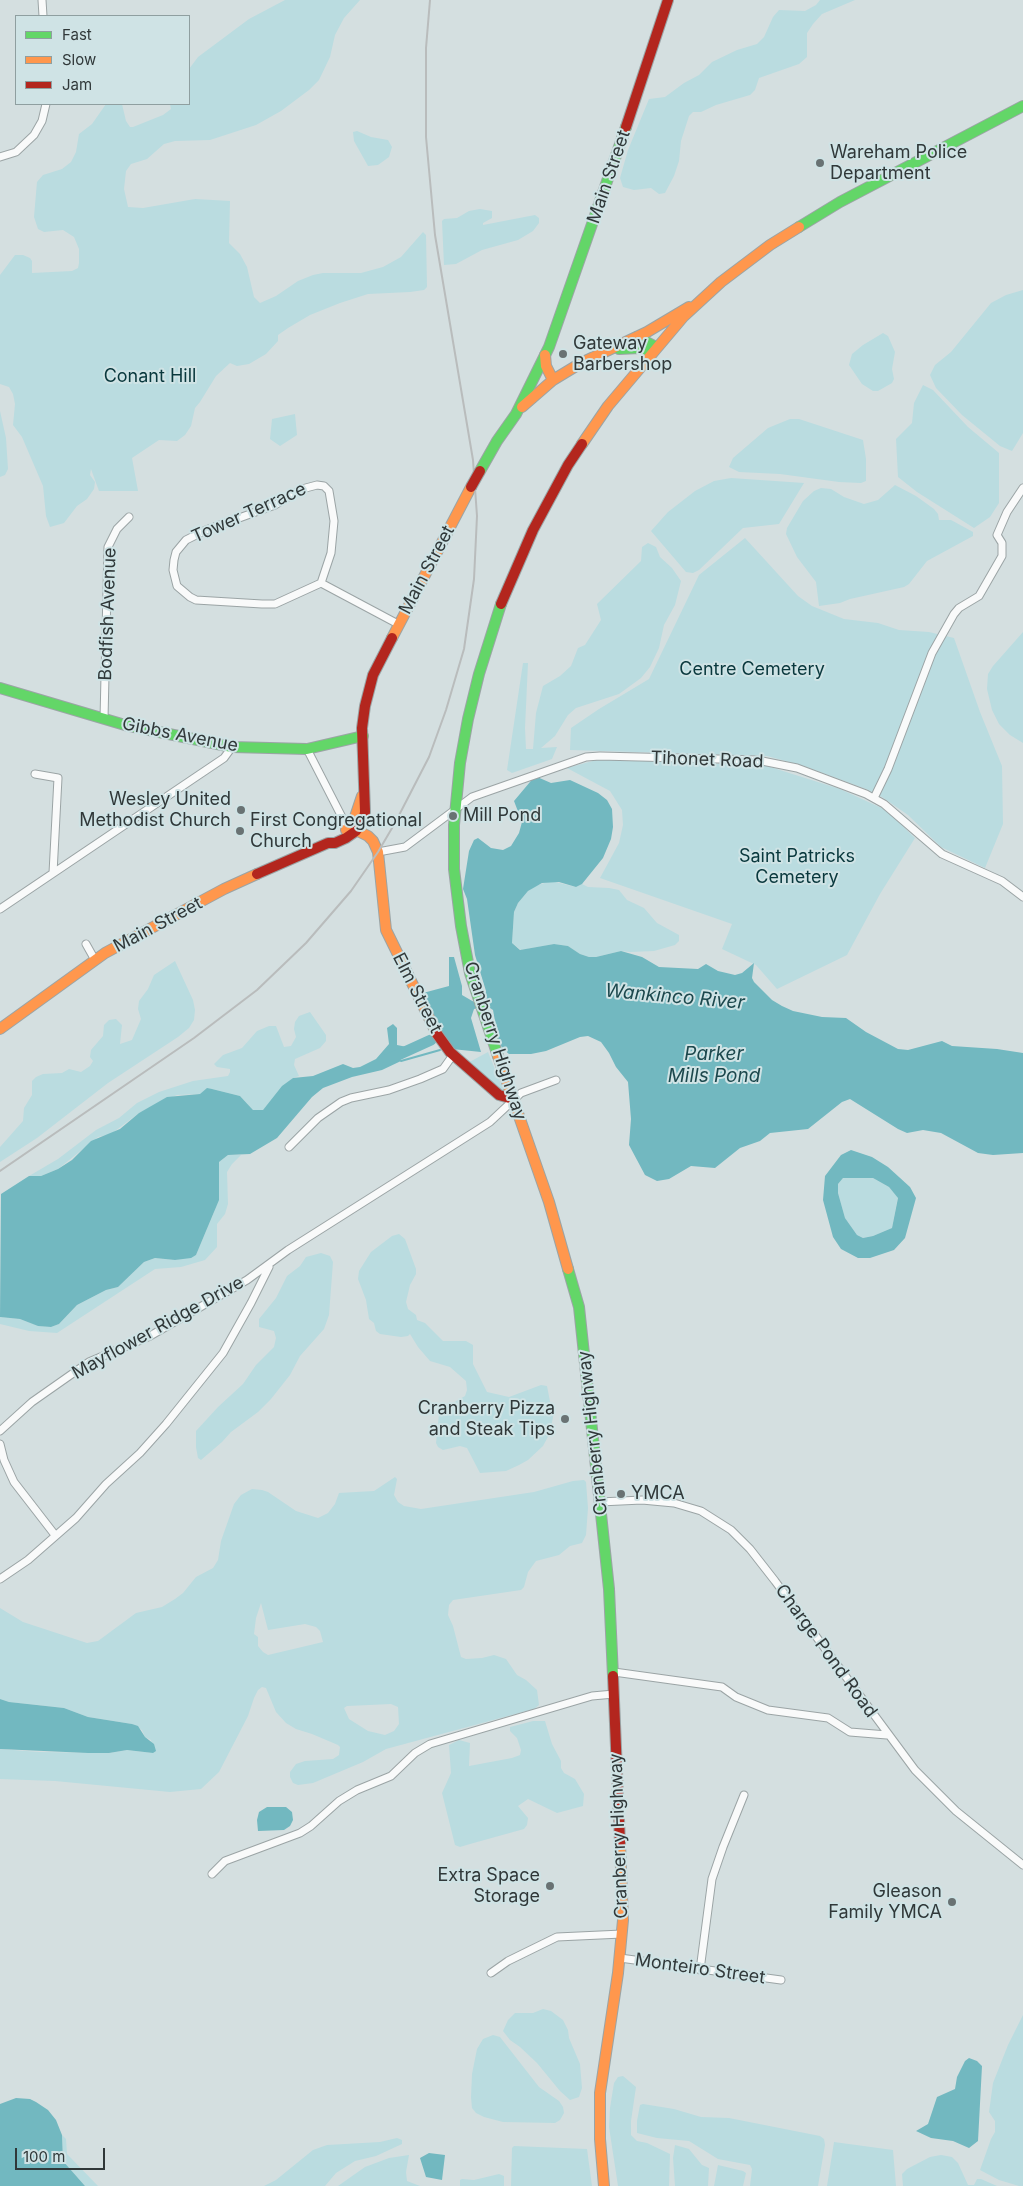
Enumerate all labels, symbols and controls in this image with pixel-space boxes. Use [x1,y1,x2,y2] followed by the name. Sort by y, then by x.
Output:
[15,15,190,105] legend
[62,25,92,44] text: Fast
[62,50,96,69] text: Slow
[62,75,92,94] text: Jam
[583,128,635,226] street label: Main Street
[830,142,967,184] place label: Wareham Police Department
[814,157,826,169] marker: Wareham Police Department
[573,333,672,376] place label: Gateway Barbershop
[557,348,569,360] marker: Gateway Barbershop
[104,366,196,388] park label: Conant Hill
[188,478,310,548] street label: Tower Terrace
[395,522,459,618] street label: Main Street
[95,547,121,681] street label: Bodfish Avenue
[679,659,825,681] park label: Centre Cemetery
[120,713,240,757] street label: Gibbs Avenue
[650,747,764,773] street label: Tihonet Road
[79,789,231,832] place label: Wesley United Methodist Church
[235,804,247,816] marker: Wesley United Methodist Church
[463,805,541,827] place label: Mill Pond
[250,810,422,852] place label: First Congregational Church
[447,810,459,822] marker: Mill Pond
[234,825,246,837] marker: First Congregational Church
[739,846,855,889] park label: Saint Patricks Cemetery
[110,893,206,957] street label: Main Street
[388,949,446,1037] street label: Elm Street
[459,959,531,1123] street label: Cranberry Highway
[604,980,746,1014] water label: Wankinco River
[668,1043,760,1087] water label: Parker Mills Pond
[68,1272,248,1384] street label: Mayflower Ridge Drive
[574,1350,612,1516] street label: Cranberry Highway
[418,1398,555,1440] place label: Cranberry Pizza and Steak Tips
[559,1413,571,1425] marker: Cranberry Pizza and Steak Tips
[631,1483,685,1505] place label: YMCA
[615,1488,627,1500] marker: YMCA
[770,1580,882,1722] street label: Charge Pond Road
[605,1753,633,1919] street label: Cranberry Highway
[438,1865,540,1908] place label: Extra Space Storage
[544,1880,556,1892] marker: Extra Space Storage
[828,1881,942,1924] place label: Gleason Family YMCA
[946,1896,958,1908] marker: Gleason Family YMCA
[633,1949,767,1989] street label: Monteiro Street
[18,2138,108,2170] scale bar
[23,2147,65,2166] text: 100 m

